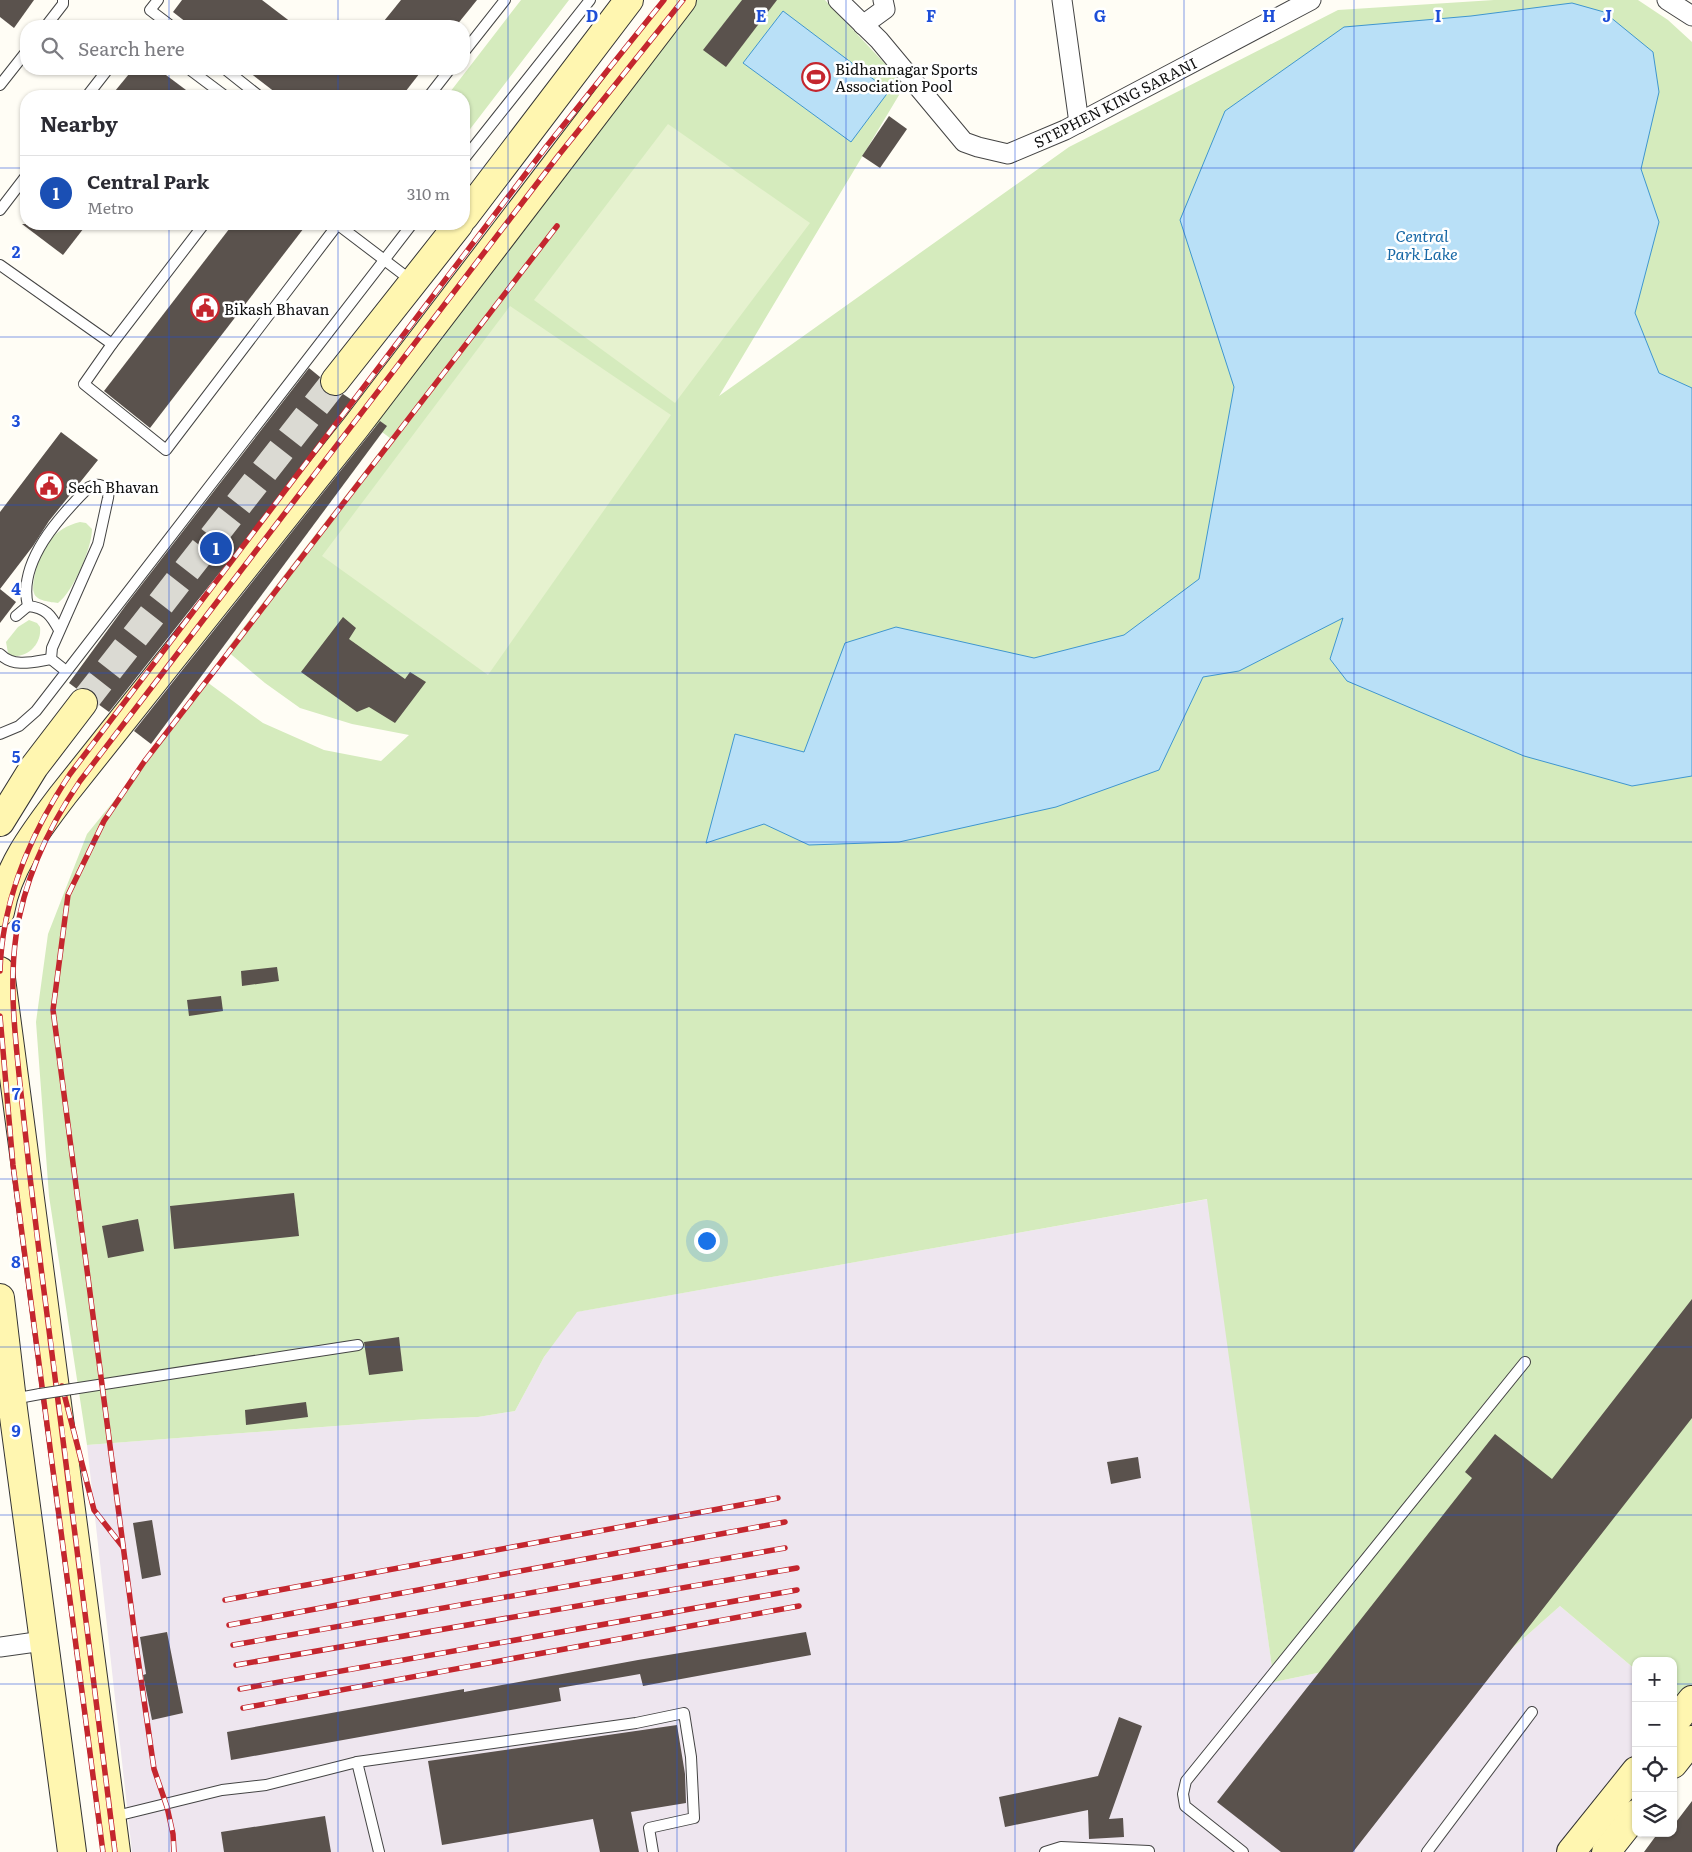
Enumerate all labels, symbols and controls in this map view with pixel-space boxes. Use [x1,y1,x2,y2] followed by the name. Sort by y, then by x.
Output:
[586,3,598,27] text: D
[756,3,767,27] text: E
[926,3,936,27] text: F
[1094,3,1106,27] text: G
[1262,3,1276,27] text: H
[1435,3,1441,27] text: I
[1602,3,1612,27] text: J
[20,20,470,75] search box
[38,34,66,62] icon: search
[78,34,185,62] text: Search here
[1029,51,1201,153] street label: STEPHEN KING SARANI
[835,57,978,97] place label: Bidhannagar Sports Association Pool
[801,62,831,92] sports icon: Bidhannagar Sports Association Pool
[40,107,118,138] text: Nearby
[87,167,209,195] text: Central Park
[53,181,59,205] text: 1
[407,181,450,205] text: 310 m
[87,195,134,219] text: Metro
[1386,223,1458,265] water label: Central Park Lake
[12,239,21,263] text: 2
[190,293,220,323] public building icon: Bikash Bhavan
[224,297,330,320] place label: Bikash Bhavan
[12,408,21,432] text: 3
[34,471,64,501] public building icon: Sech Bhavan
[68,475,159,498] place label: Sech Bhavan
[200,529,232,567] pin: 1
[11,576,21,600] text: 4
[12,744,21,768] text: 5
[11,913,21,937] text: 6
[12,1081,21,1105] text: 7
[694,1228,720,1254] your location
[11,1249,21,1273] text: 8
[11,1418,21,1442] text: 9
[1632,1657,1677,1837] map controls
[1632,1657,1677,1702] button: +
[1632,1702,1677,1747] button: −
[1632,1747,1677,1792] button: locate
[1632,1792,1677,1837] button: layers

